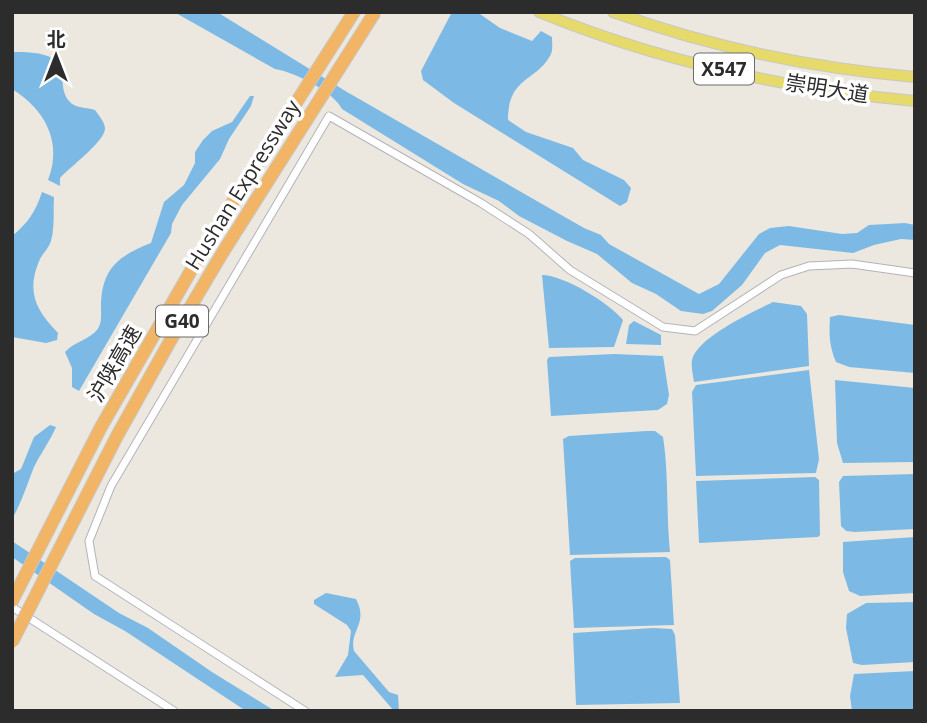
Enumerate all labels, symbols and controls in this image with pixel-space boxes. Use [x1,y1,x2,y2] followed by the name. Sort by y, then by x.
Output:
[21,21,91,91] north arrow
[46,26,66,52] text: 北
[694,54,754,85] road number: X547
[783,68,871,108] street label: 崇明大道
[178,94,306,275] street label: Hushan Expressway
[156,306,208,336] road number: G40
[81,320,147,407] street label: 沪陕高速

